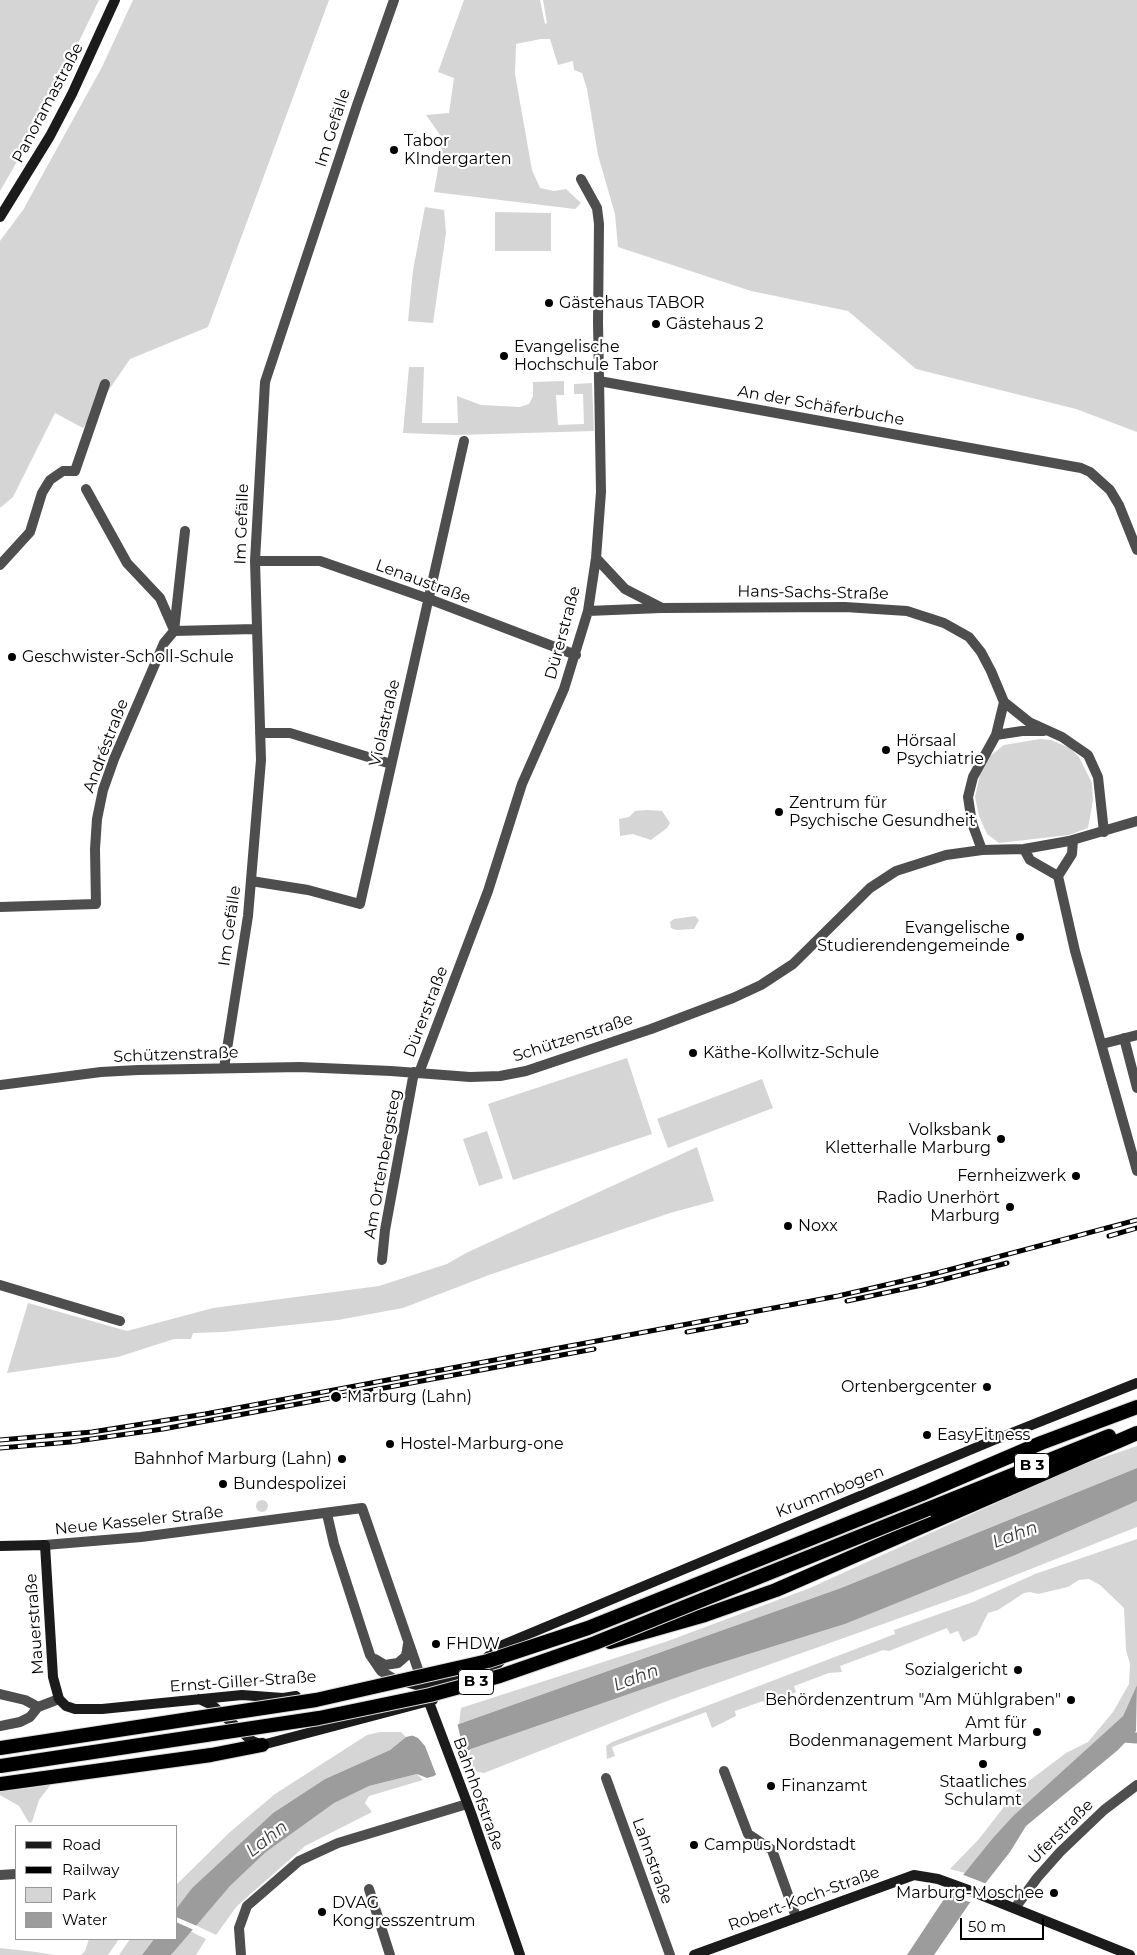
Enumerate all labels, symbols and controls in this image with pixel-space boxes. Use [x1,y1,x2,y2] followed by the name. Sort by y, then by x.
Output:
[8,40,88,166] street label: Panoramastraße
[311,87,355,169] street label: Im Gefälle
[404,131,511,169] place label: Tabor KIndergarten
[388,144,400,156] marker: Tabor KIndergarten
[559,293,705,313] place label: Gästehaus TABOR
[543,297,555,309] marker: Gästehaus TABOR
[666,314,764,334] place label: Gästehaus 2
[650,318,662,330] marker: Gästehaus 2
[514,337,659,375] place label: Evangelische Hochschule Tabor
[498,350,510,362] marker: Evangelische Hochschule Tabor
[736,382,906,430] street label: An der Schäferbuche
[231,483,253,565] street label: Im Gefälle
[373,556,473,608] street label: Lenaustraße
[737,582,889,604] street label: Hans-Sachs-Straße
[541,584,585,682] street label: Dürerstraße
[22,647,234,667] place label: Geschwister-Scholl-Schule
[6,651,18,663] marker: Geschwister-Scholl-Schule
[366,678,404,768] street label: Violastraße
[79,696,133,796] street label: Andréstraße
[896,731,984,769] place label: Hörsaal Psychiatrie
[880,744,892,756] marker: Hörsaal Psychiatrie
[789,793,975,831] place label: Zentrum für Psychische Gesundheit
[773,806,785,818] marker: Zentrum für Psychische Gesundheit
[215,885,245,967] street label: Im Gefälle
[817,918,1010,956] place label: Evangelische Studierendengemeinde
[1014,931,1026,943] marker: Evangelische Studierendengemeinde
[400,964,452,1060] street label: Dürerstraße
[511,1010,635,1066] street label: Schützenstraße
[113,1043,239,1067] street label: Schützenstraße
[703,1043,879,1063] place label: Käthe-Kollwitz-Schule
[687,1047,699,1059] marker: Käthe-Kollwitz-Schule
[360,1088,406,1240] street label: Am Ortenbergsteg
[825,1120,991,1158] place label: Volksbank Kletterhalle Marburg
[995,1133,1007,1145] marker: Volksbank Kletterhalle Marburg
[957,1166,1066,1186] place label: Fernheizwerk
[1070,1170,1082,1182] marker: Fernheizwerk
[876,1188,1000,1226] place label: Radio Unerhört Marburg
[1004,1201,1016,1213] marker: Radio Unerhört Marburg
[798,1216,838,1236] place label: Noxx
[782,1220,794,1232] marker: Noxx
[841,1377,977,1397] place label: Ortenbergcenter
[981,1381,993,1393] marker: Ortenbergcenter
[347,1387,472,1407] place label: Marburg (Lahn)
[329,1390,343,1404] marker: Marburg (Lahn)
[937,1425,1030,1445] place label: EasyFitness
[921,1429,933,1441] marker: EasyFitness
[400,1434,564,1454] place label: Hostel-Marburg-one
[384,1438,396,1450] marker: Hostel-Marburg-one
[133,1449,332,1469] place label: Bahnhof Marburg (Lahn)
[336,1453,348,1465] marker: Bahnhof Marburg (Lahn)
[1014,1454,1050,1478] road number: B 3
[773,1462,887,1522] street label: Krummbogen
[233,1474,346,1494] place label: Bundespolizei
[217,1478,229,1490] marker: Bundespolizei
[54,1503,224,1539] street label: Neue Kasseler Straße
[989,1516,1041,1554] water label: Lahn
[22,1573,48,1675] street label: Mauerstraße
[446,1634,500,1654] place label: FHDW
[430,1638,442,1650] marker: FHDW
[610,1659,662,1697] water label: Lahn
[905,1660,1008,1680] place label: Sozialgericht
[1012,1664,1024,1676] marker: Sozialgericht
[169,1667,317,1697] street label: Ernst-Giller-Straße
[458,1670,494,1694] road number: B 3
[765,1690,1061,1710] place label: Behördenzentrum "Am Mühlgraben"
[1065,1694,1077,1706] marker: Behördenzentrum "Am Mühlgraben"
[788,1713,1027,1751] place label: Amt für Bodenmanagement Marburg
[1031,1726,1043,1738] marker: Amt für Bodenmanagement Marburg
[449,1735,507,1853] street label: Bahnhofstraße
[977,1758,989,1770] marker: Staatliches Schulamt
[939,1772,1027,1810] place label: Staatliches Schulamt
[781,1776,868,1796] place label: Finanzamt
[765,1780,777,1792] marker: Finanzamt
[1025,1796,1097,1868] street label: Uferstraße
[628,1815,676,1907] street label: Lahnstraße
[242,1816,292,1862] water label: Lahn
[15,1825,178,1940] legend
[62,1835,101,1854] text: Road
[704,1835,856,1855] place label: Campus Nordstadt
[688,1839,700,1851] marker: Campus Nordstadt
[62,1860,119,1879] text: Railway
[726,1863,882,1935] street label: Robert-Koch-Straße
[896,1883,1044,1903] place label: Marburg-Moschee
[62,1885,96,1904] text: Park
[1048,1887,1060,1899] marker: Marburg-Moschee
[332,1893,475,1931] place label: DVAG Kongresszentrum
[316,1906,328,1918] marker: DVAG Kongresszentrum
[962,1908,1046,1940] scale bar
[62,1910,108,1929] text: Water
[968,1917,1006,1936] text: 50 m

